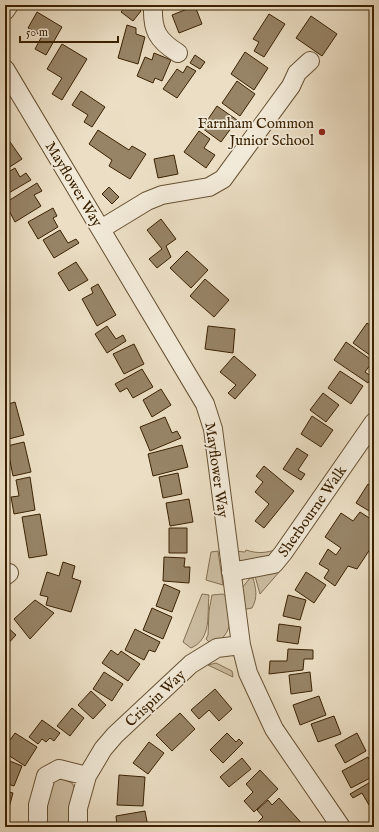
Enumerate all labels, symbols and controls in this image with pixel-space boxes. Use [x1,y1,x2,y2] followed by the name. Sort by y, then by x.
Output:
[20,18,118,44] scale bar
[26,25,48,40] text: 50 m
[197,114,315,150] place label: Farnham Common Junior School
[317,127,327,137] marker: Farnham Common Junior School
[41,138,107,231] street label: Mayflower Way
[200,421,233,520] street label: Mayflower Way
[274,461,352,561] street label: Sherbourne Walk
[121,665,190,731] street label: Crispin Way

